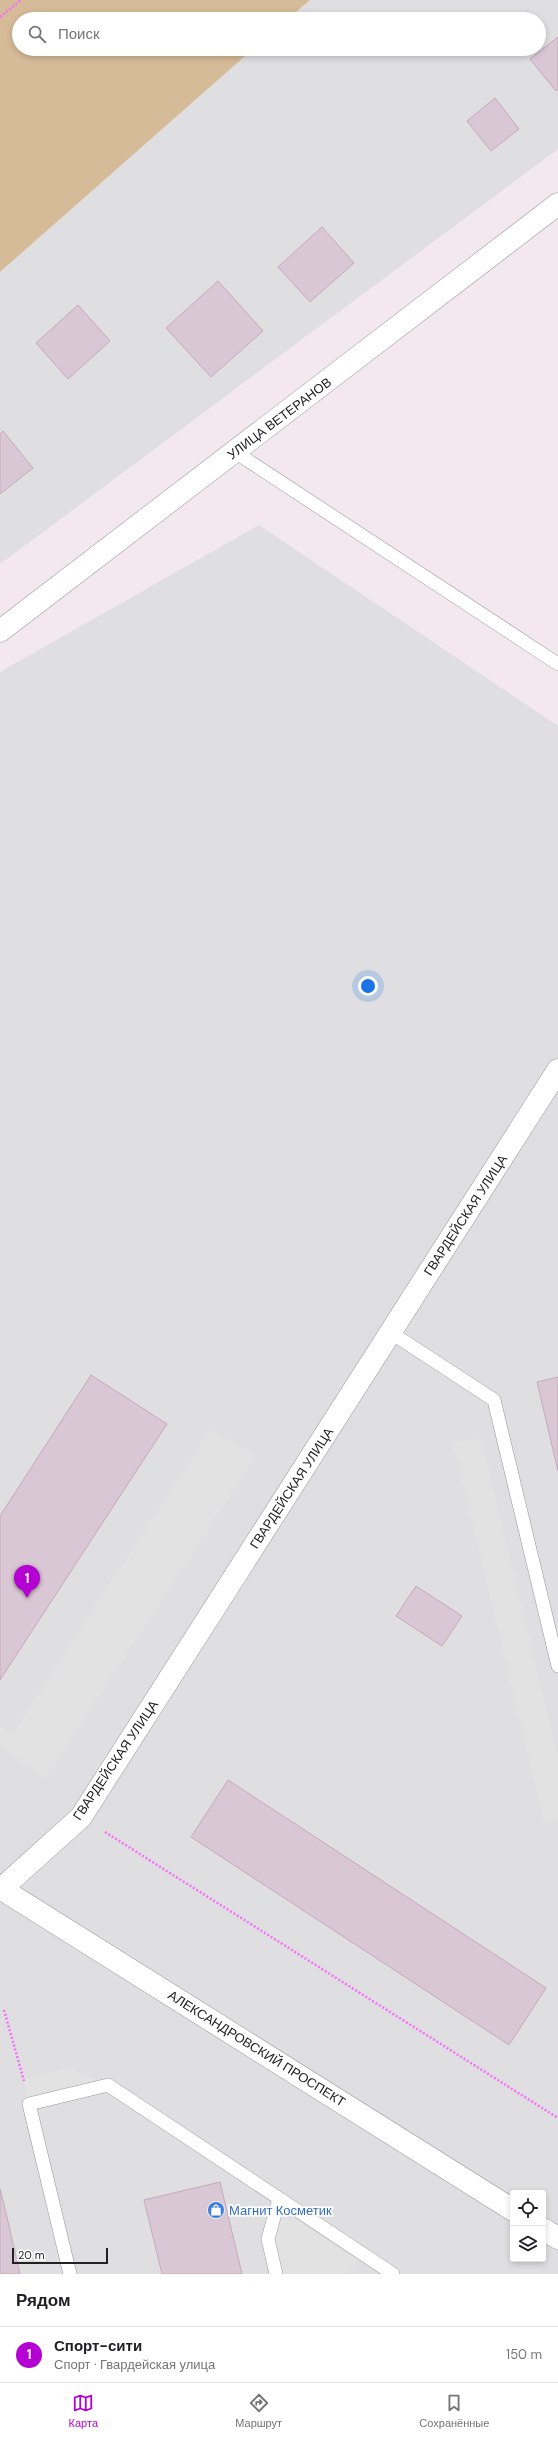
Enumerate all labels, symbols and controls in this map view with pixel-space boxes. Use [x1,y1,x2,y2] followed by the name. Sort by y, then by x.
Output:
[12,12,546,56] search box
[26,23,48,45] icon: search
[58,24,100,44] text: Поиск
[224,374,335,463] street label: УЛИЦА ВЕТЕРАНОВ
[358,976,378,996] your location
[420,1151,511,1279] street label: ГВАРДЕЙСКАЯ УЛИЦА
[246,1424,337,1552] street label: ГВАРДЕЙСКАЯ УЛИЦА
[14,1565,40,1598] pin: 1
[69,1697,162,1823] street label: ГВАРДЕЙСКАЯ УЛИЦА
[165,1987,349,2110] street label: АЛЕКСАНДРОВСКИЙ ПРОСПЕКТ
[510,2190,546,2262] map controls
[510,2190,546,2226] button: locate
[206,2200,226,2220] shop icon: Магнит Косметик
[229,2202,332,2219] place label: Магнит Косметик
[510,2226,546,2262] button: layers
[12,2246,108,2265] scale bar
[18,2248,44,2262] text: 20 m
[16,2289,71,2311] text: Рядом
[54,2336,142,2356] text: Спорт-сити
[27,2346,31,2363] text: 1
[506,2346,542,2363] text: 150 m
[54,2356,215,2373] text: Спорт · Гвардейская улица
[69,2392,98,2430] tab: Карта
[235,2392,282,2430] tab: Маршрут
[419,2392,489,2430] tab: Сохранённые

